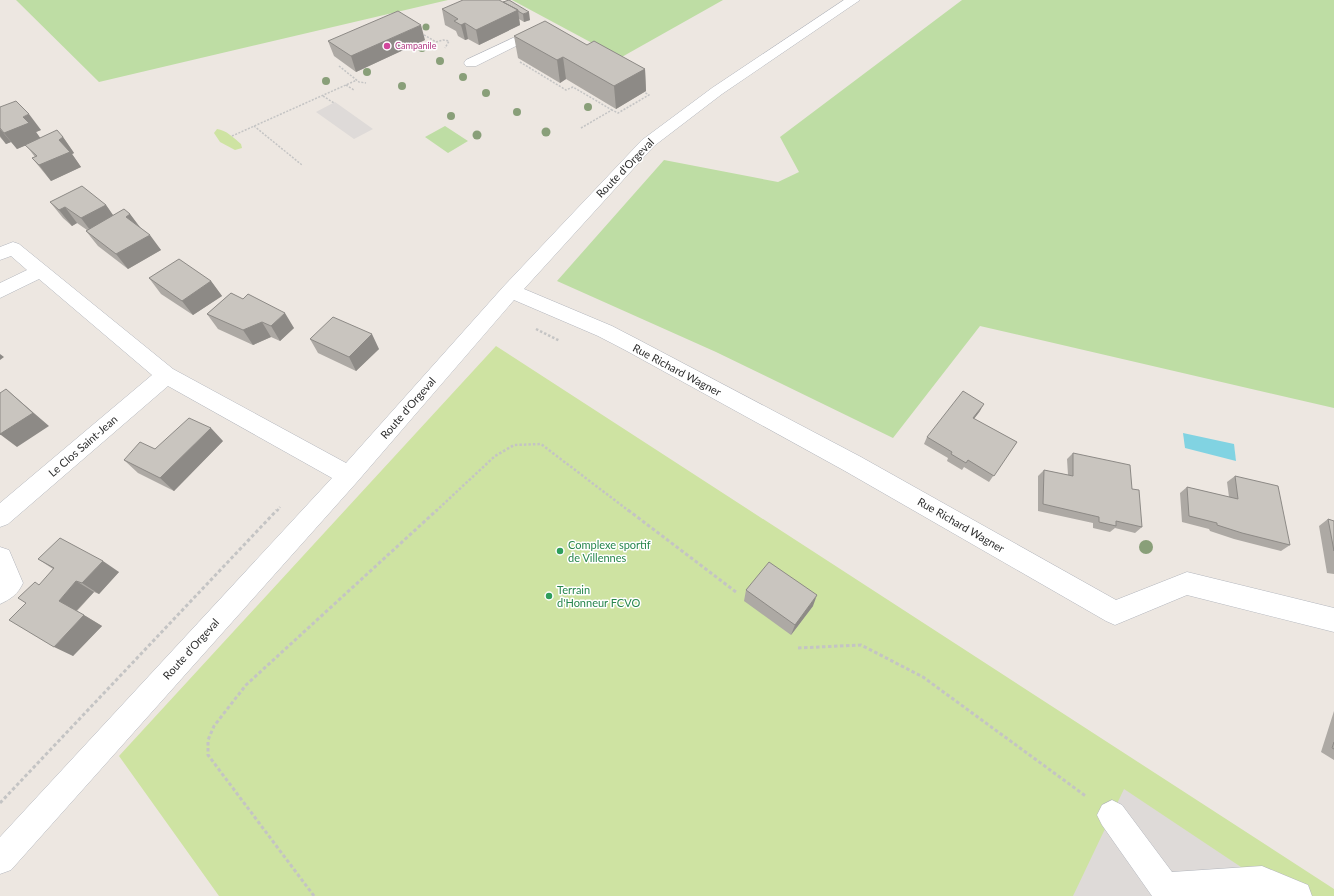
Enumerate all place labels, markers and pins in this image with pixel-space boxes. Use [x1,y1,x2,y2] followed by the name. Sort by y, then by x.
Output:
[395,40,437,51] place label: Campanile
[382,41,392,51] marker: Campanile
[568,538,651,564] place label: Complexe sportif de Villennes
[555,546,565,556] marker: Complexe sportif de Villennes
[557,583,640,609] place label: Terrain d'Honneur FCVO
[544,591,554,601] marker: Terrain d'Honneur FCVO

